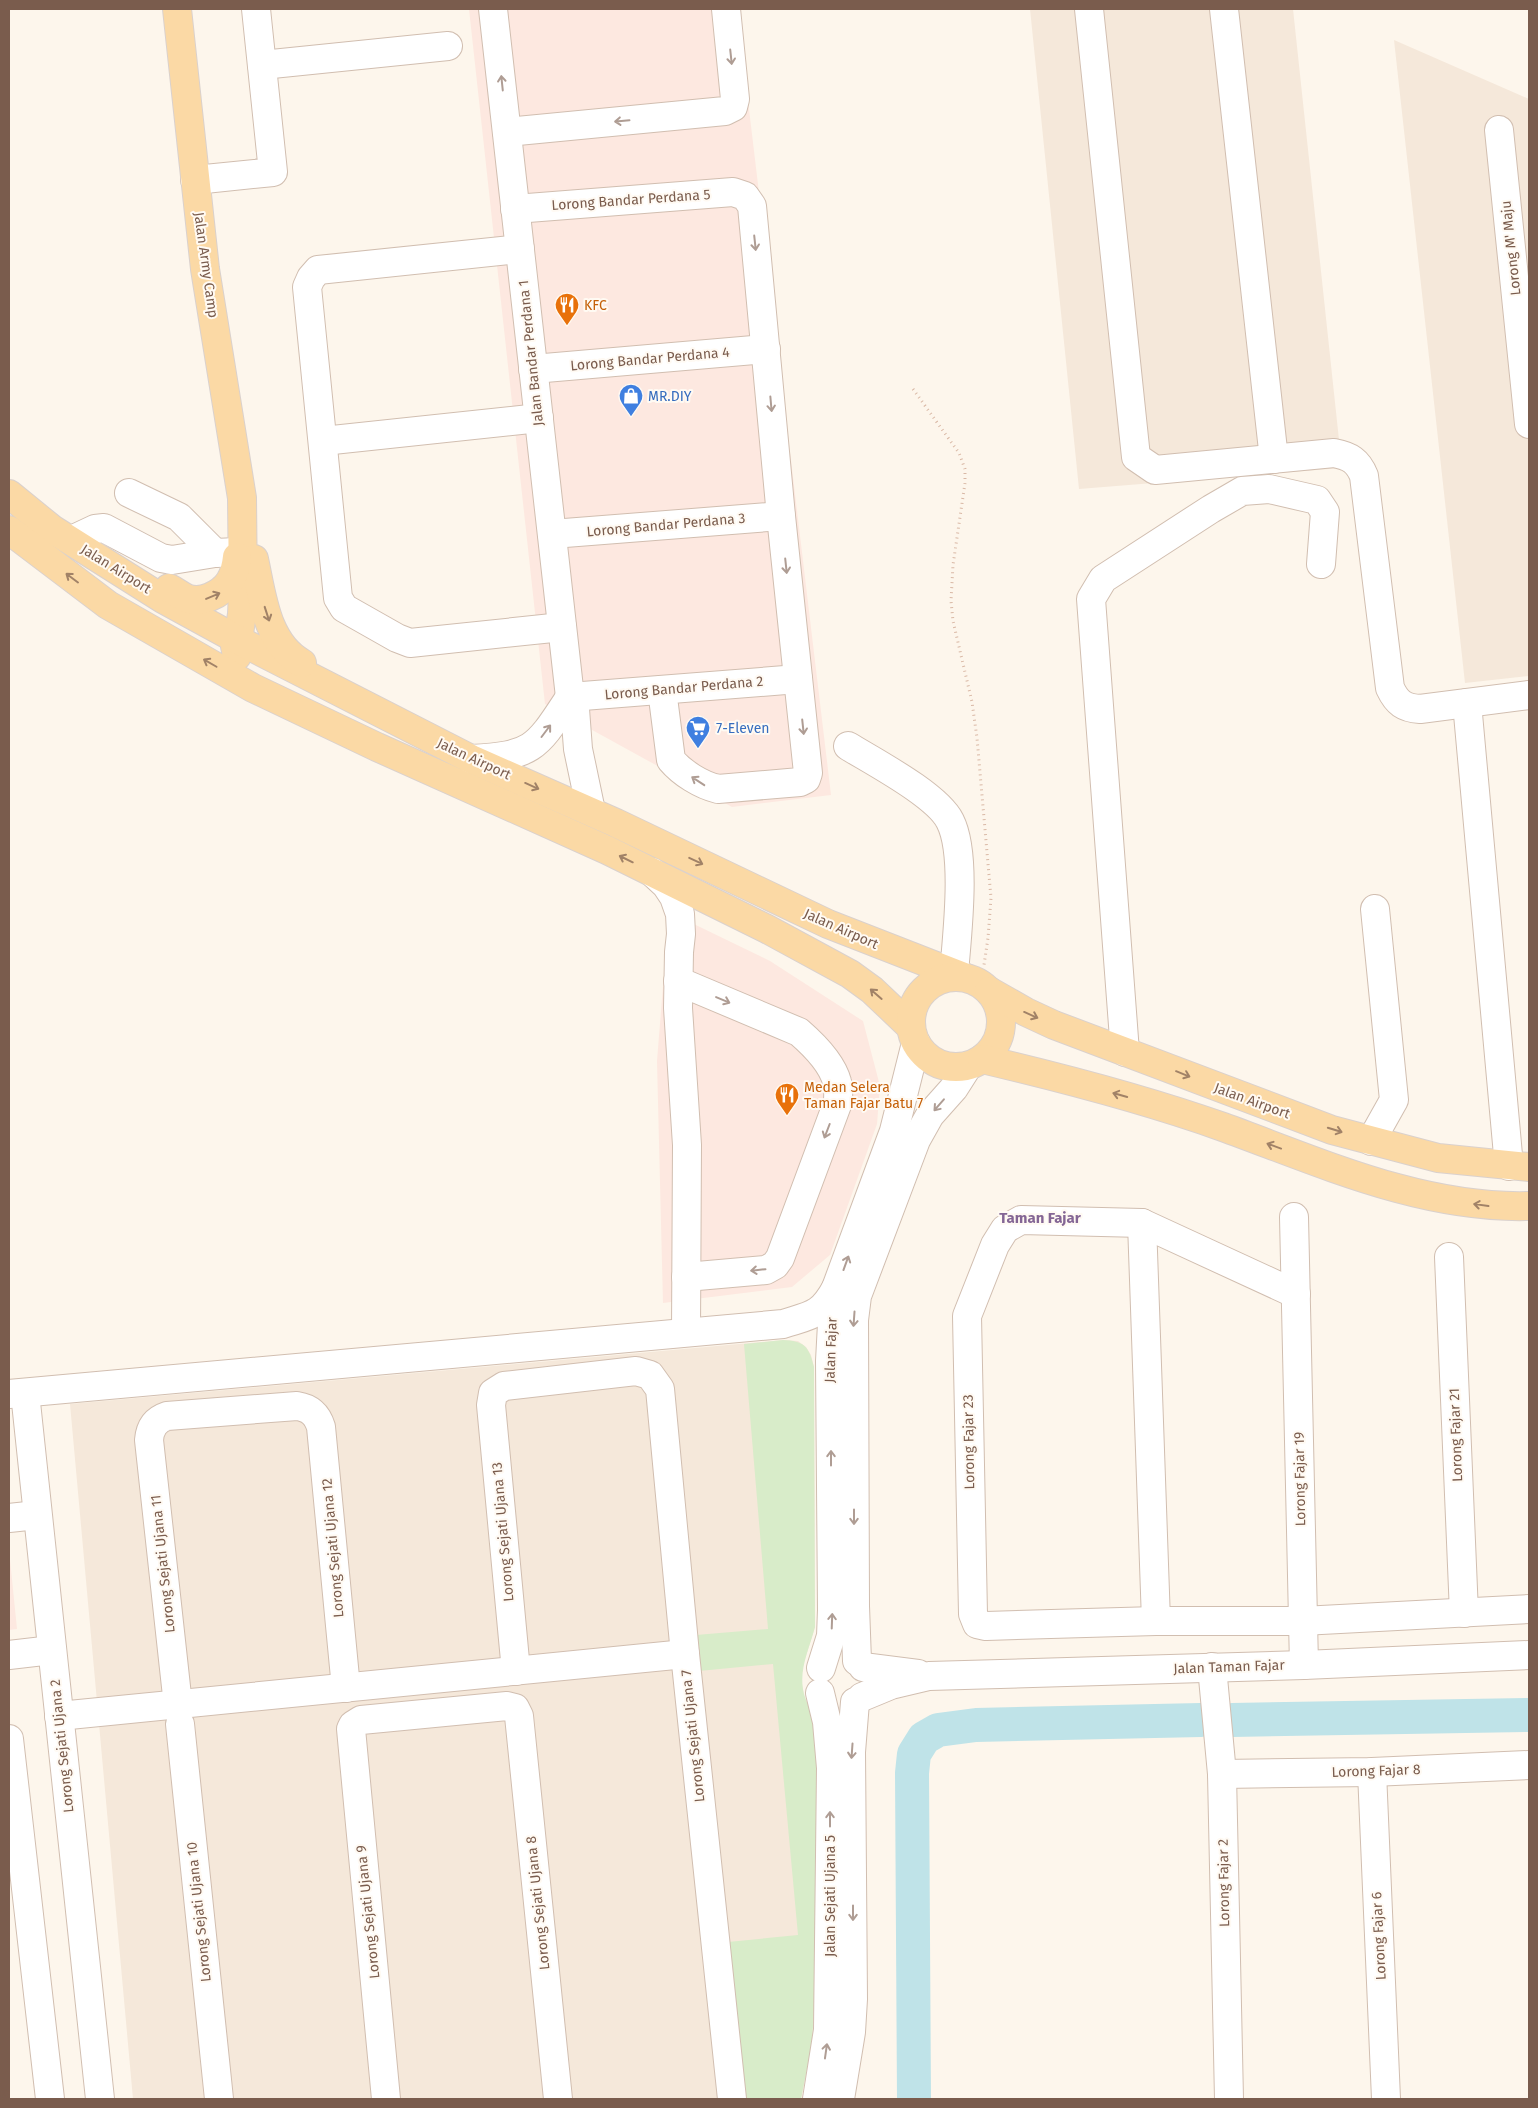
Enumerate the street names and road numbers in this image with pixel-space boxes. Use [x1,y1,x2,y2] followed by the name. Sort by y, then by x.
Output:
[551,186,711,214] street label: Lorong Bandar Perdana 5
[1498,200,1524,296] street label: Lorong M' Maju
[190,211,222,319] street label: Jalan Army Camp
[515,279,547,427] street label: Jalan Bandar Perdana 1
[570,344,731,374] street label: Lorong Bandar Perdana 4
[586,510,746,540] street label: Lorong Bandar Perdana 3
[78,541,155,598] street label: Jalan Airport
[604,673,764,703] street label: Lorong Bandar Perdana 2
[434,734,515,784] street label: Jalan Airport
[801,905,882,953] street label: Jalan Airport
[1212,1079,1293,1123] street label: Jalan Airport
[821,1316,841,1383] street label: Jalan Fajar
[1446,1388,1466,1482] street label: Lorong Fajar 21
[960,1394,978,1490] street label: Lorong Fajar 23
[1291,1431,1309,1527] street label: Lorong Fajar 19
[488,1461,518,1602] street label: Lorong Sejati Ujana 13
[318,1477,348,1618] street label: Lorong Sejati Ujana 12
[147,1494,179,1634] street label: Lorong Sejati Ujana 11
[1173,1657,1286,1677] street label: Jalan Taman Fajar
[678,1669,708,1803] street label: Lorong Sejati Ujana 7
[47,1678,77,1813] street label: Lorong Sejati Ujana 2
[1331,1761,1421,1781] street label: Lorong Fajar 8
[522,1835,553,1971] street label: Lorong Sejati Ujana 8
[822,1835,839,1957] street label: Jalan Sejati Ujana 5
[1215,1839,1233,1927] street label: Lorong Fajar 2
[183,1841,215,1983] street label: Lorong Sejati Ujana 10
[353,1844,383,1980] street label: Lorong Sejati Ujana 9
[1368,1891,1390,1981] street label: Lorong Fajar 6

